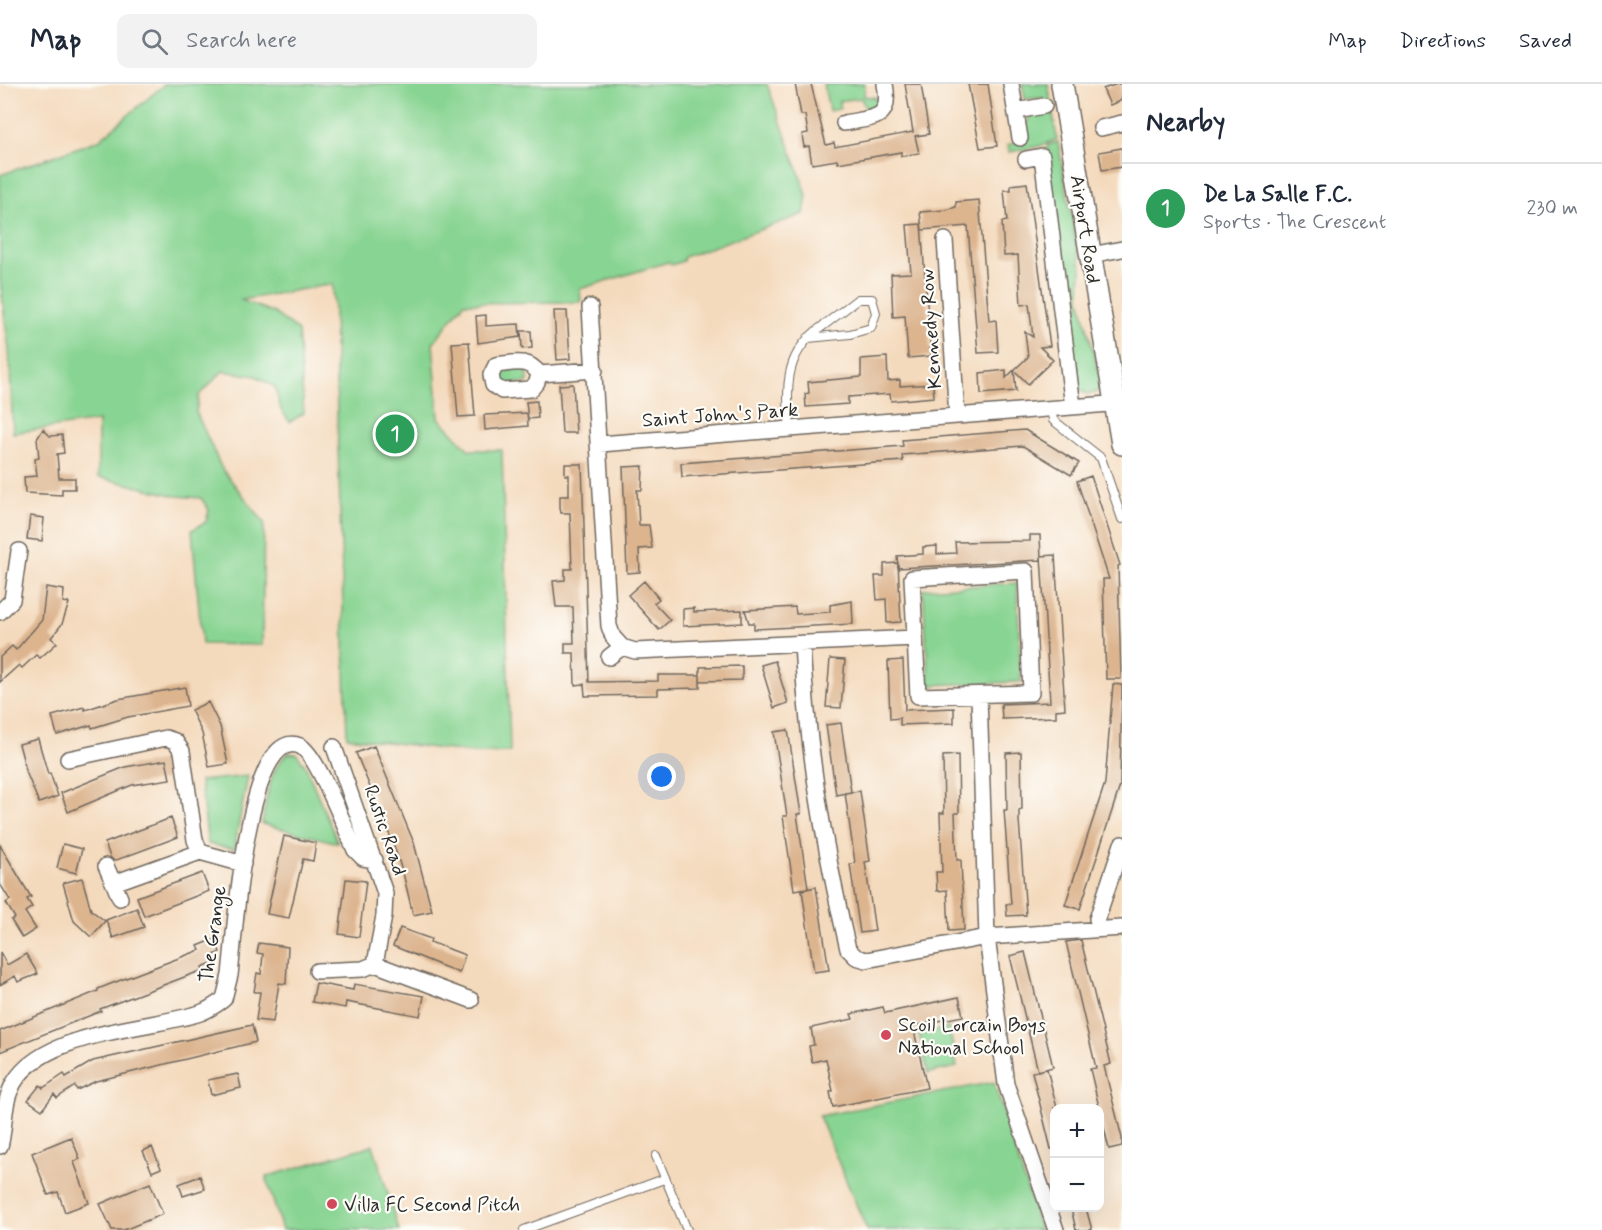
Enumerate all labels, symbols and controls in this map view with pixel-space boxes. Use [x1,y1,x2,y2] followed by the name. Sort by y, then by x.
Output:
[117,14,537,68] search box
[30,23,81,60] text: Map
[138,25,171,58] icon: search
[186,27,297,55] text: Search here
[1328,27,1367,55] text: Map
[1400,27,1486,55] text: Directions
[1519,27,1572,55] text: Saved
[1146,106,1225,140] text: Nearby
[1063,173,1106,285] street label: Airport Road
[1203,181,1352,209] text: De La Salle F.C.
[1161,195,1170,222] text: 1
[1526,195,1578,222] text: 230 m
[1203,209,1386,236] text: Sports · The Crescent
[914,268,949,390] street label: Kennedy Row
[641,397,799,434] street label: Saint John's Park
[376,412,414,456] pin: 1
[647,762,676,791] your location
[356,781,413,880] street label: Rustic Road
[193,884,235,984] street label: The Grange
[898,1012,1046,1062] place label: Scoil Lorcain Boys National School
[879,1028,893,1042] marker: Scoil Lorcain Boys National School
[1050,1104,1104,1212] map controls
[1050,1104,1104,1158] button: +
[1050,1158,1104,1212] button: −
[344,1192,520,1219] place label: Villa FC Second Pitch
[325,1197,339,1211] marker: Villa FC Second Pitch

